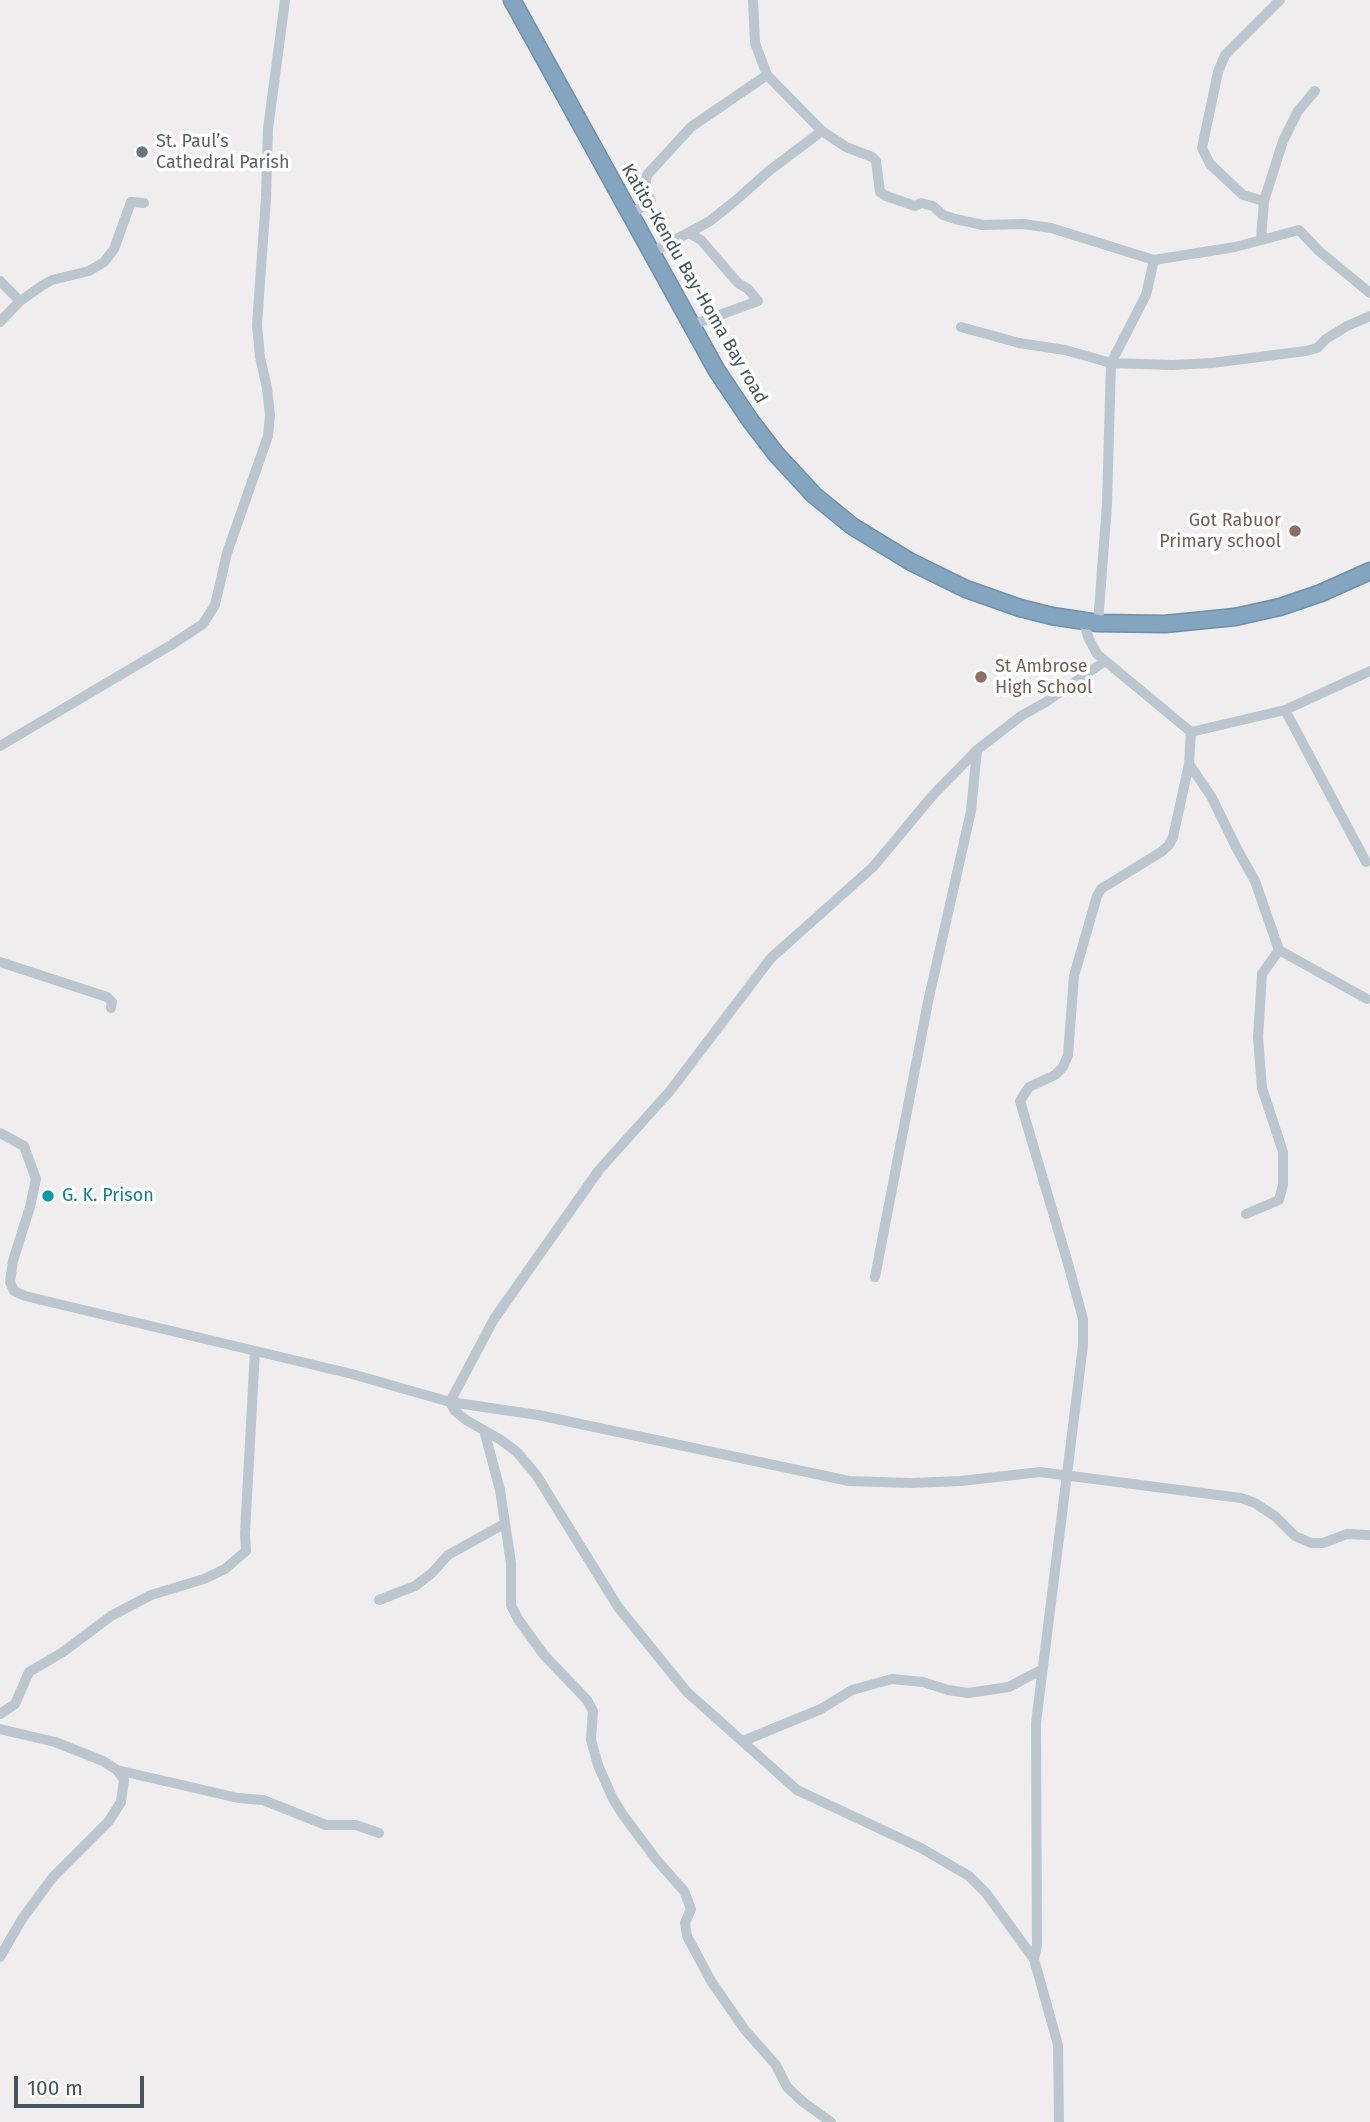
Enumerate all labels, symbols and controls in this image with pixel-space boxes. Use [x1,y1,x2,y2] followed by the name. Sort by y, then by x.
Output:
[156,131,290,174] place label: St. Paul’s Cathedral Parish
[134,144,150,160] marker: St. Paul’s Cathedral Parish
[616,160,772,408] street label: Katito-Kendu Bay-Homa Bay road
[1159,510,1281,552] place label: Got Rabuor Primary school
[1287,523,1303,539] marker: Got Rabuor Primary school
[995,656,1092,698] place label: St Ambrose High School
[973,669,989,685] marker: St Ambrose High School
[62,1185,154,1207] place label: G. K. Prison
[40,1188,56,1204] marker: G. K. Prison
[18,2062,147,2106] scale bar
[27,2075,83,2101] text: 100 m

